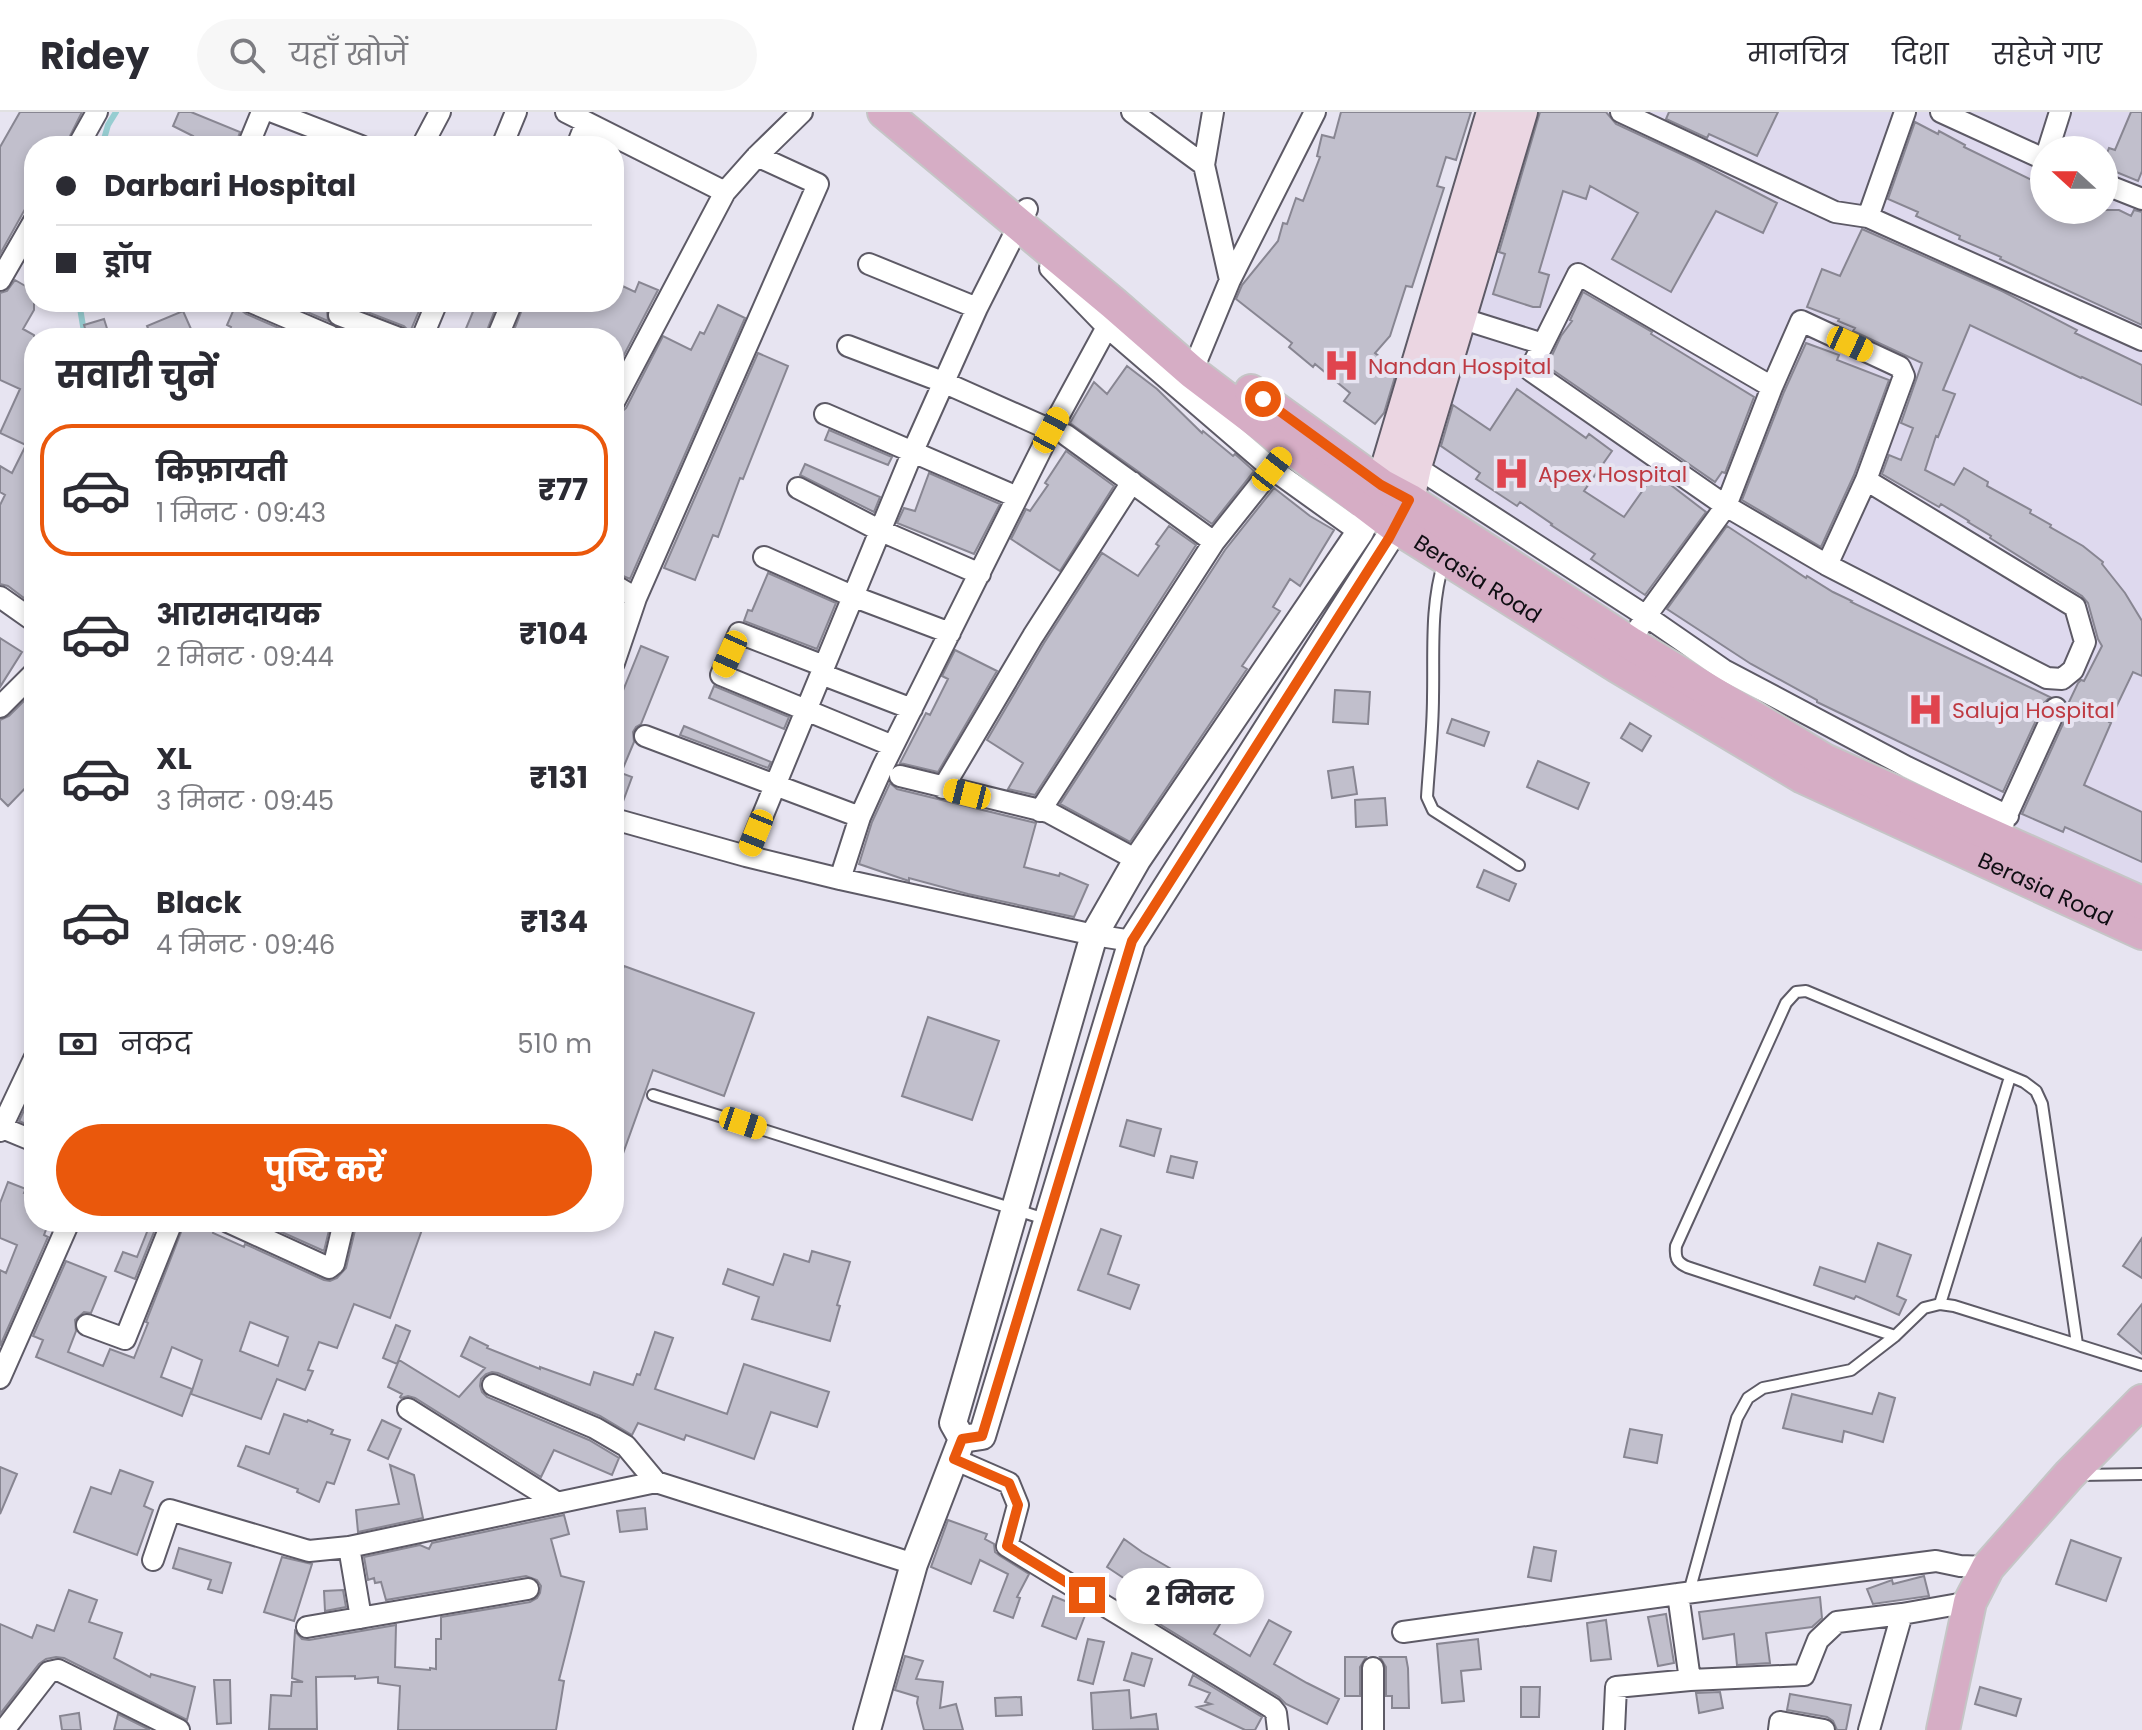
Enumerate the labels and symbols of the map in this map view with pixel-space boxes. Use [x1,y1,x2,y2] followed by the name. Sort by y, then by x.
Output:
[2030,136,2118,224] north arrow
[1823,323,1877,365] car
[1323,347,1361,385] hospital icon: Nandan Hospital
[1368,351,1551,382] place label: Nandan Hospital
[1245,381,1281,417] route start
[1029,403,1073,457] car
[1248,443,1296,495] car
[1493,455,1531,493] hospital icon: Apex Hospital
[1538,459,1687,490] place label: Apex Hospital
[1408,527,1547,631] street label: Berasia Road
[709,627,751,681] car
[1907,691,1945,729] hospital icon: Saluja Hospital
[1952,695,2115,726] place label: Saluja Hospital
[941,777,993,811] car
[736,806,776,860] car
[1973,845,2118,933] street label: Berasia Road
[716,1104,770,1142] car
[1115,1567,1263,1623] callout: 2 मिनट
[1069,1577,1105,1613] route end

